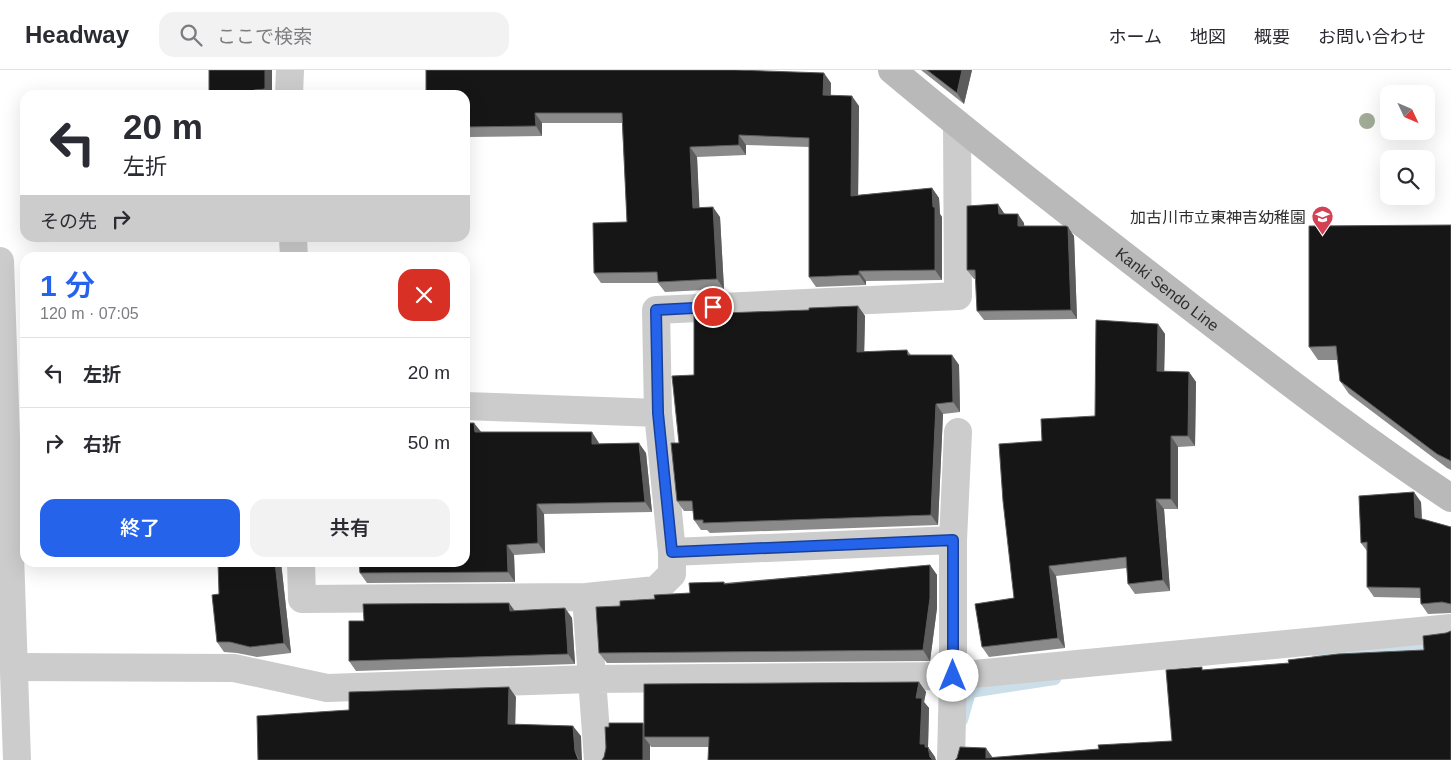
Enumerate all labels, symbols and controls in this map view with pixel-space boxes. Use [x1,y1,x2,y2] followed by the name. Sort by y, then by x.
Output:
[159,12,509,57] search box
[25,21,129,48] text: Headway
[177,21,205,49] icon: search
[217,26,312,47] text: ここで検索
[1109,27,1162,47] text: ホーム
[1190,27,1226,47] text: 地図
[1254,27,1290,47] text: 概要
[1318,27,1426,47] text: お問い合わせ
[1380,85,1435,140] north arrow
[1380,85,1435,205] map controls
[123,107,203,146] text: 20 m
[40,110,105,175] icon: left
[1380,150,1435,205] button: search
[123,154,167,179] text: 左折
[107,205,135,233] icon: right
[1310,205,1334,236] school or university icon: 加古川市立東神吉幼稚園
[1130,209,1306,226] place label: 加古川市立東神吉幼稚園
[40,211,97,232] text: その先
[1112,244,1222,335] street label: Kanki Sendo Line
[40,269,95,302] text: 1 分
[398,269,450,321] button: close
[692,286,734,328] pin
[699,293,727,321] icon: arrive
[40,305,139,322] text: 120 m · 07:05
[40,359,68,387] icon: left
[408,362,450,383] text: 20 m
[83,364,121,385] text: 左折
[40,429,68,457] icon: right
[408,432,450,453] text: 50 m
[83,434,121,455] text: 右折
[40,499,240,557] button: 終了
[250,499,450,557] button: 共有
[926,649,978,701] position arrow

